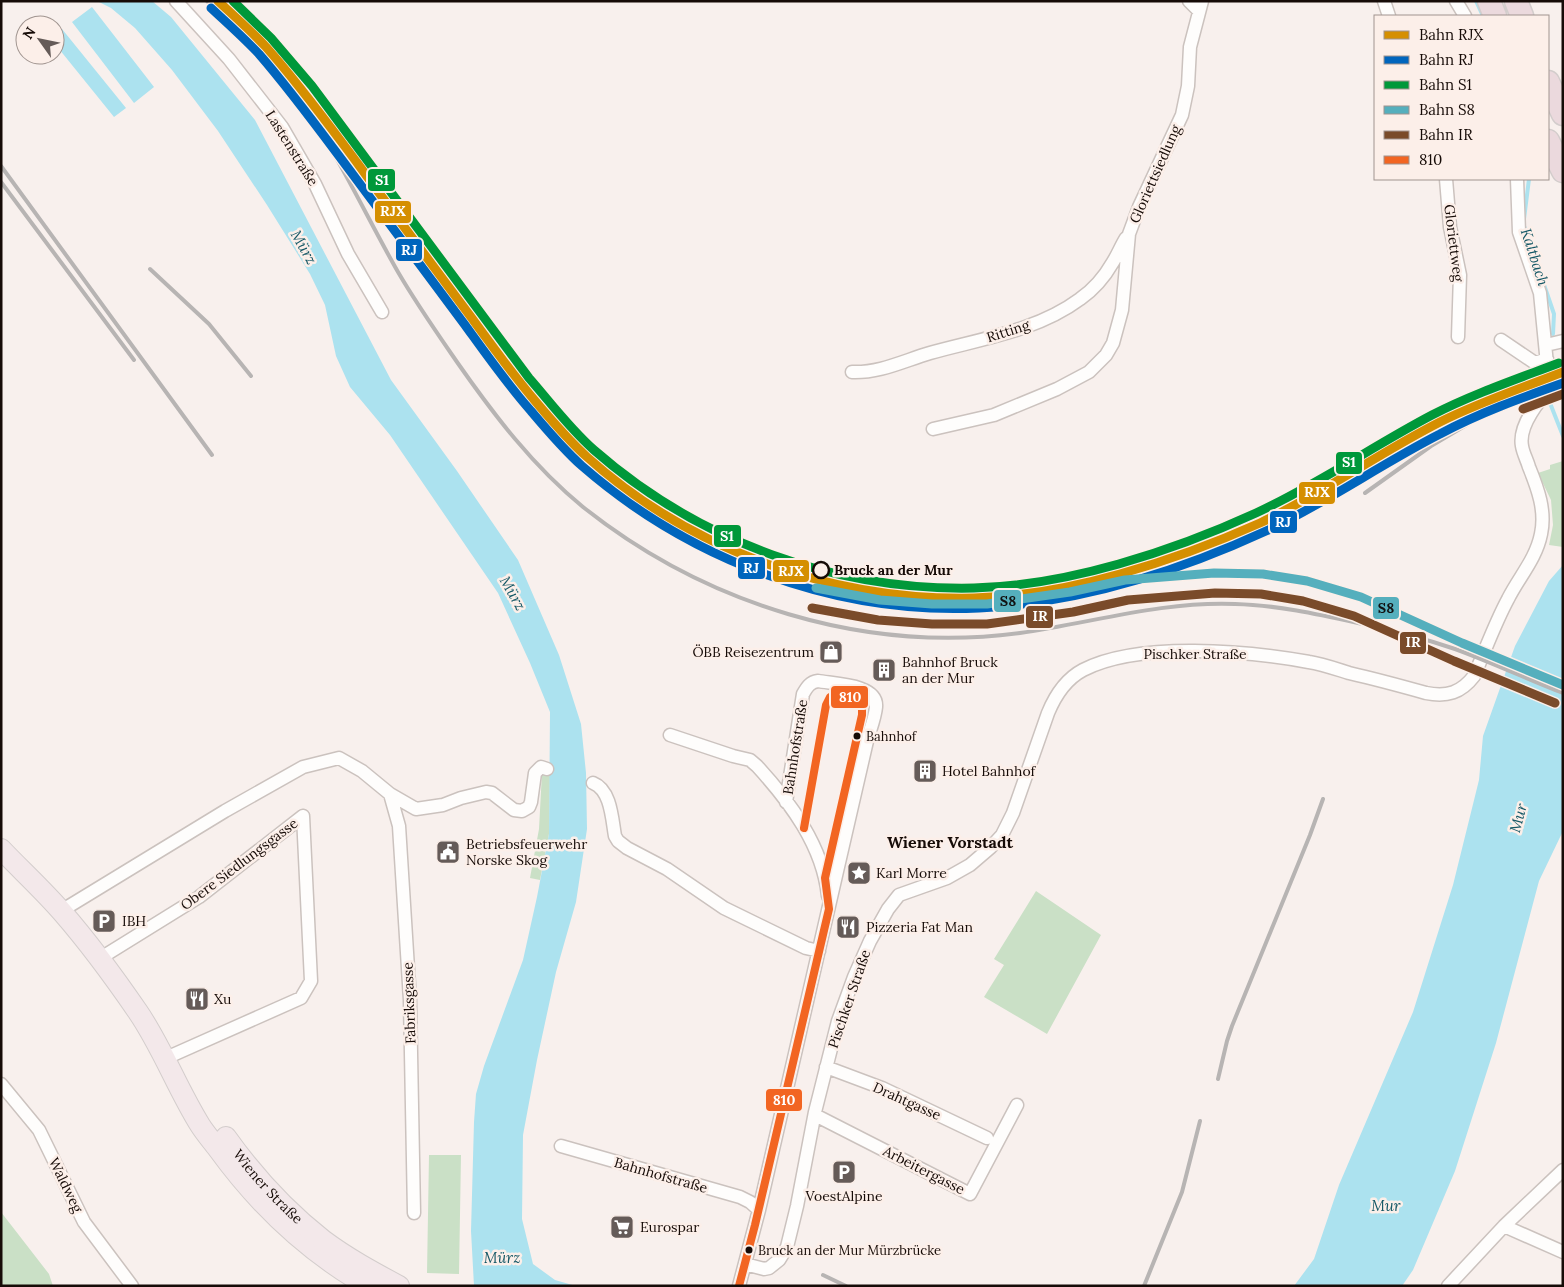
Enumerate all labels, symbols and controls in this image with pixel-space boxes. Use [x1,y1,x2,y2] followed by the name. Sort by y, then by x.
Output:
[15,15,65,65] north arrow
[1374,15,1549,180] legend
[19,23,40,42] text: N
[1419,25,1484,44] text: Bahn RJX
[1419,50,1474,69] text: Bahn RJ
[1419,75,1472,94] text: Bahn S1
[1419,100,1475,119] text: Bahn S8
[262,107,323,190] street label: Lastenstraße
[1125,122,1185,226] street label: Gloriettsiedlung
[1419,125,1473,144] text: Bahn IR
[1419,150,1442,169] text: 810
[367,168,396,192] line badge: S1
[375,171,389,189] text: S1
[374,200,412,224] line badge: RJX
[380,202,406,220] text: RJX
[1440,203,1468,283] street label: Gloriettweg
[287,226,321,268] water label: Mürz
[1517,226,1553,289] water label: Kaltbach
[395,238,423,262] line badge: RJ
[401,241,417,259] text: RJ
[984,316,1032,346] street label: Ritting
[1335,451,1363,475] line badge: S1
[1342,453,1356,471] text: S1
[1298,481,1336,505] line badge: RJX
[1304,483,1330,501] text: RJX
[1269,510,1298,534] line badge: RJ
[1275,513,1291,531] text: RJ
[713,524,742,548] line badge: S1
[720,527,734,545] text: S1
[737,556,766,580] line badge: RJ
[743,559,759,577] text: RJ
[772,559,810,583] line badge: RJX
[812,561,830,579] marker: Bruck an der Mur
[834,561,953,579] place label: Bruck an der Mur
[778,562,804,580] text: RJX
[496,572,530,614] water label: Mürz
[993,589,1022,613] line badge: S8
[1000,592,1016,610] text: S8
[1372,596,1400,620] line badge: S8
[1378,599,1394,617] text: S8
[1025,605,1054,629] line badge: IR
[1032,607,1048,625] text: IR
[1399,631,1427,655] line badge: IR
[1405,633,1421,651] text: IR
[818,639,844,665] shop icon: ÖBB Reisezentrum
[692,643,814,661] place label: ÖBB Reisezentrum
[1143,645,1247,663] street label: Pischker Straße
[902,653,998,687] place label: Bahnhof Bruck an der Mur
[871,657,897,683] building icon: Bahnhof Bruck an der Mur
[830,685,869,709] line badge: 810
[839,688,861,706] text: 810
[779,698,811,796] street label: Bahnhofstraße
[866,728,918,745] place label: Bahnhof
[852,731,862,741] marker: Bahnhof
[912,758,938,784] building icon: Hotel Bahnhof
[942,762,1037,780] place label: Hotel Bahnhof
[1505,801,1531,835] water label: Mur
[177,814,302,914] street label: Obere Siedlungsgasse
[887,832,1013,852] district label: Wiener Vorstadt
[466,835,587,869] place label: Betriebsfeuerwehr Norske Skog
[435,839,461,865] public building icon: Betriebsfeuerwehr Norske Skog
[846,860,872,886] place icon: Karl Morre
[876,864,947,882] place label: Karl Morre
[91,908,117,934] parking icon: IBH
[122,912,146,930] place label: IBH
[835,914,861,940] restaurant icon: Pizzeria Fat Man
[866,918,973,936] place label: Pizzeria Fat Man
[824,947,874,1051] street label: Pischker Straße
[399,961,419,1044] street label: Fabriksgasse
[184,986,210,1012] restaurant icon: Xu
[214,990,231,1008] place label: Xu
[870,1078,944,1124] street label: Drahtgasse
[765,1088,803,1112] line badge: 810
[773,1091,795,1109] text: 810
[879,1141,968,1198] street label: Arbeitergasse
[229,1146,307,1228] street label: Wiener Straße
[612,1153,710,1197] street label: Bahnhofstraße
[45,1154,87,1216] street label: Waldweg
[831,1159,857,1185] parking icon: VoestAlpine
[804,1187,883,1205] place label: VoestAlpine
[1371,1196,1401,1215] water label: Mur
[609,1214,635,1240] supermarket icon: Eurospar
[640,1218,699,1236] place label: Eurospar
[758,1242,941,1259] place label: Bruck an der Mur Mürzbrücke
[744,1245,754,1255] marker: Bruck an der Mur Mürzbrücke
[484,1248,520,1267] water label: Mürz

